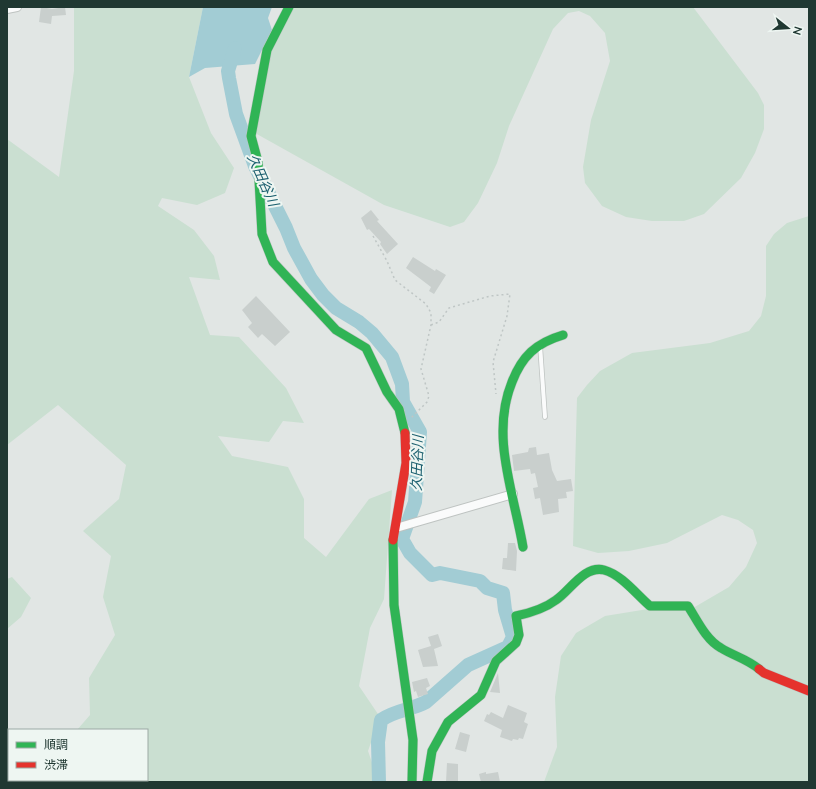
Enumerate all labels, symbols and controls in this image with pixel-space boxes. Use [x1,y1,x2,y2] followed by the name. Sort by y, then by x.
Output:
[768,8,808,48] north arrow
[789,25,805,37] text: N
[242,151,283,211] water label: 久田谷川
[407,433,428,491] water label: 久田谷川
[8,729,148,781] legend
[44,737,68,753] text: 順調
[44,757,68,773] text: 渋滞

